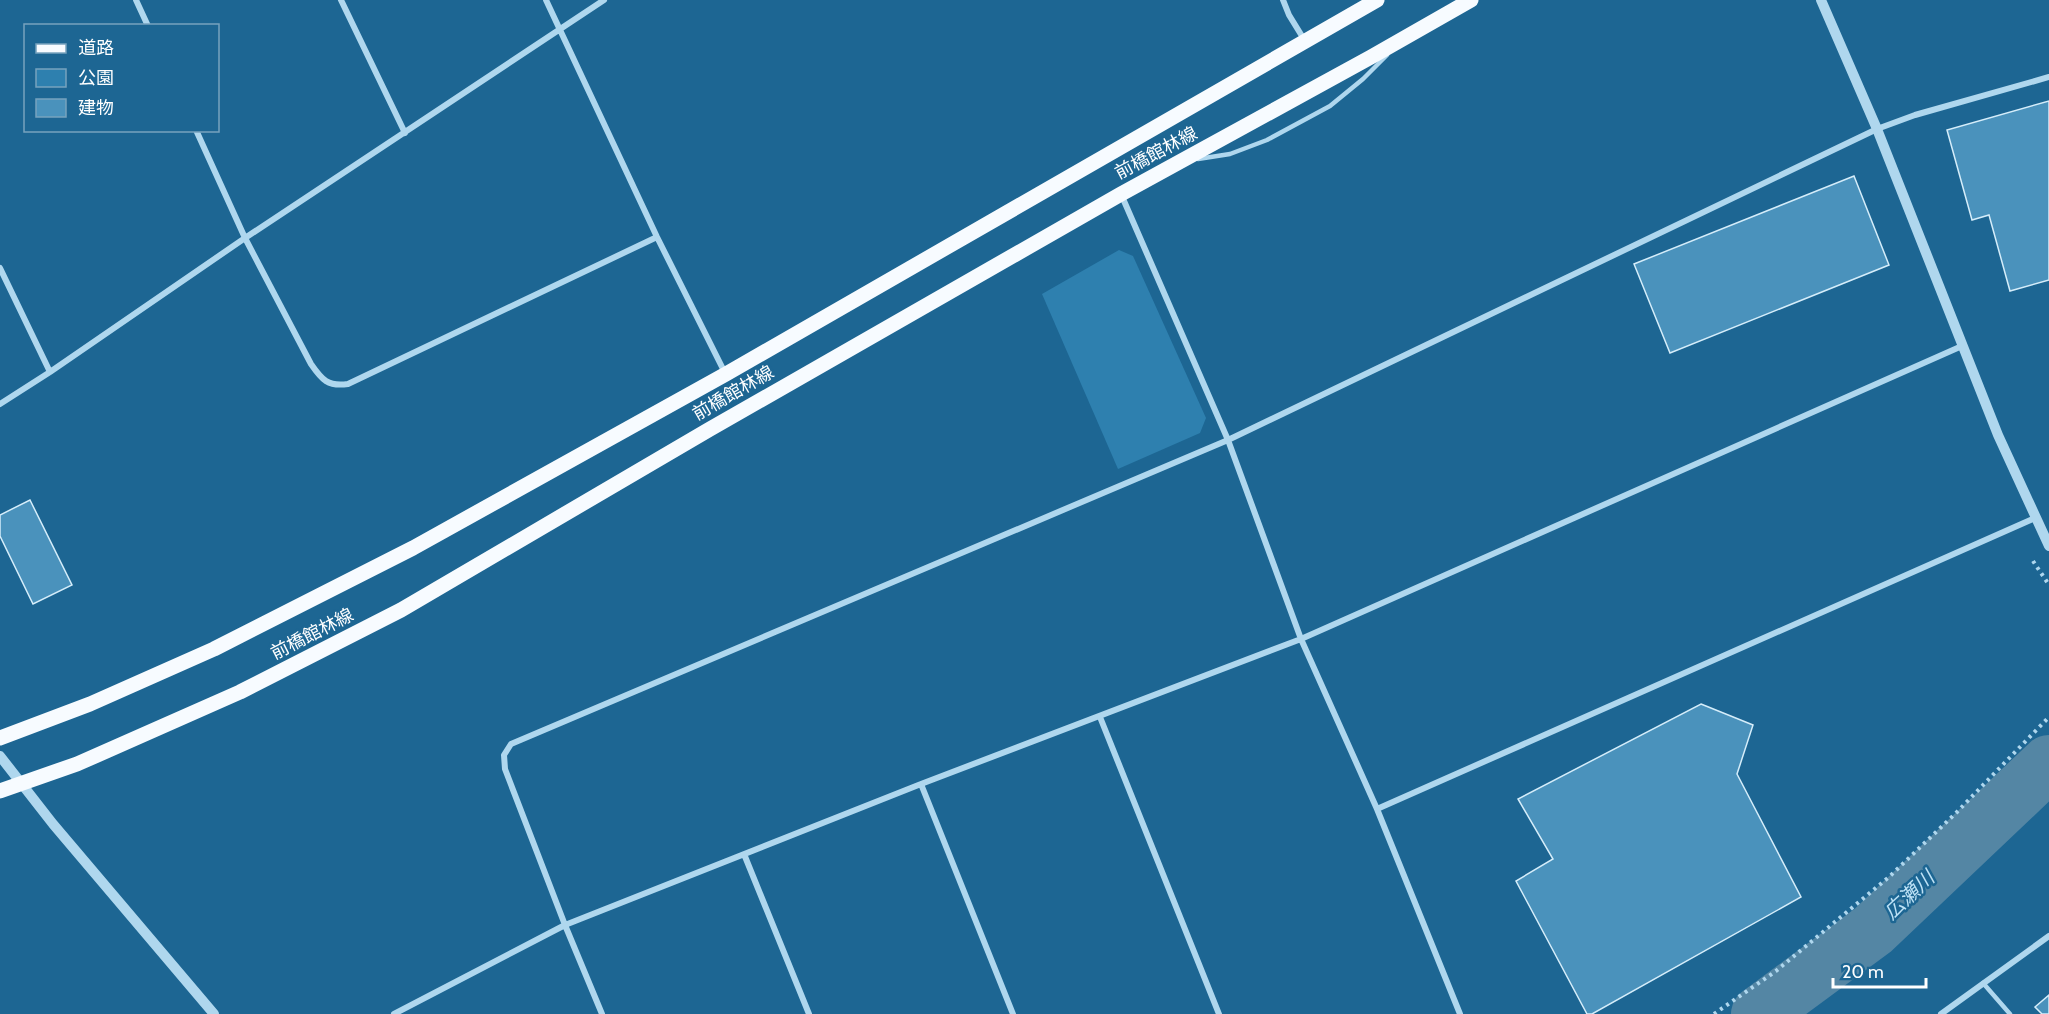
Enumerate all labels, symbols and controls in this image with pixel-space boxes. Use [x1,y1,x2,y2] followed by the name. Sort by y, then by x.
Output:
[24,24,219,132] legend
[78,37,114,59] text: 道路
[78,67,114,89] text: 公園
[78,97,114,119] text: 建物
[1111,122,1201,184] street label: 前橋館林線
[689,361,777,425] street label: 前橋館林線
[267,604,357,664] street label: 前橋館林線
[1879,864,1941,924] water label: 広瀬川
[1833,951,1926,989] scale bar
[1842,961,1884,983] text: 20 m

